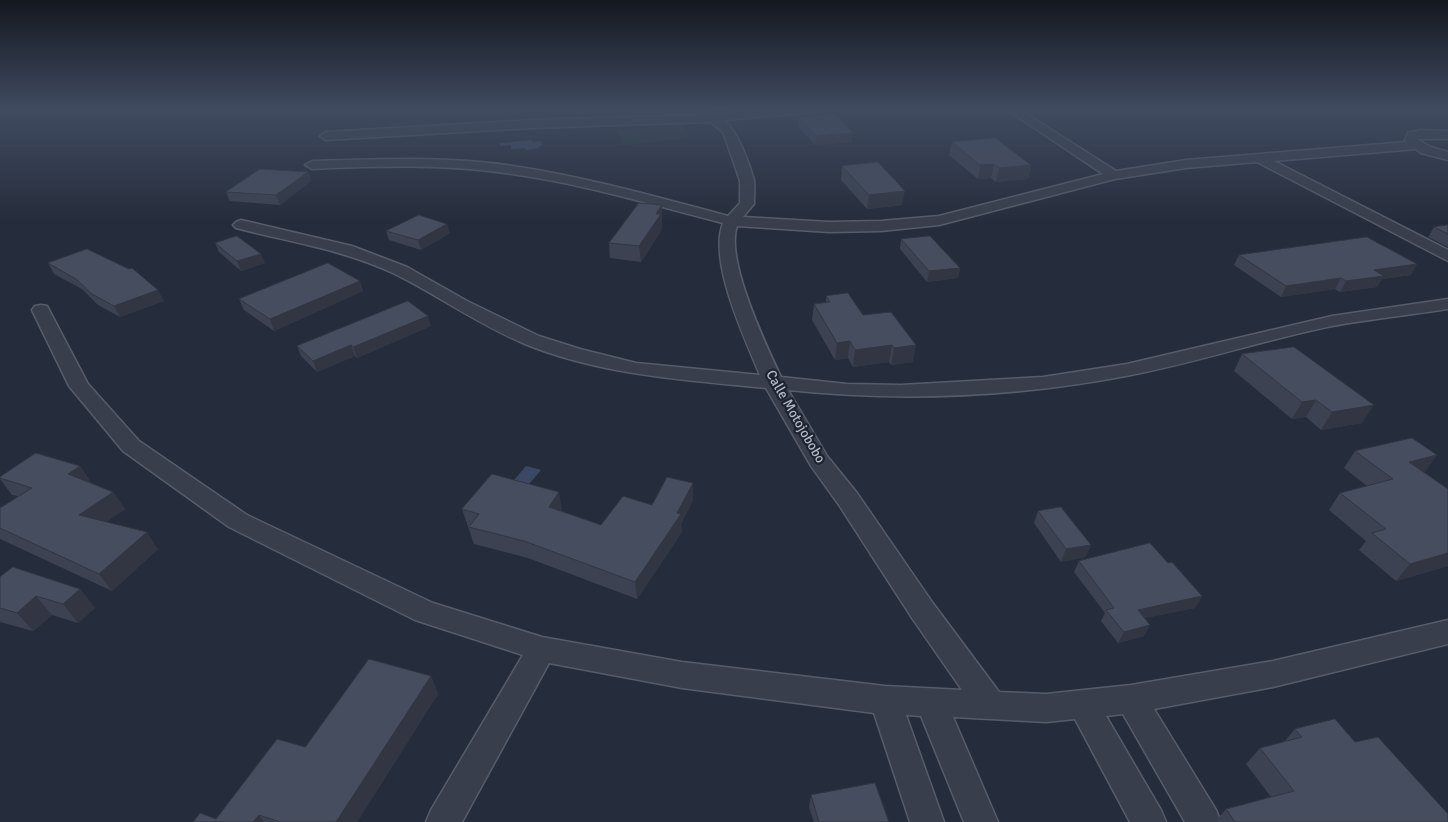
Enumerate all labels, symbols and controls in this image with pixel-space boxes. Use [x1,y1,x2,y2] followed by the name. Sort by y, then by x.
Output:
[762,368,828,466] street label: Calle Motojobobo

